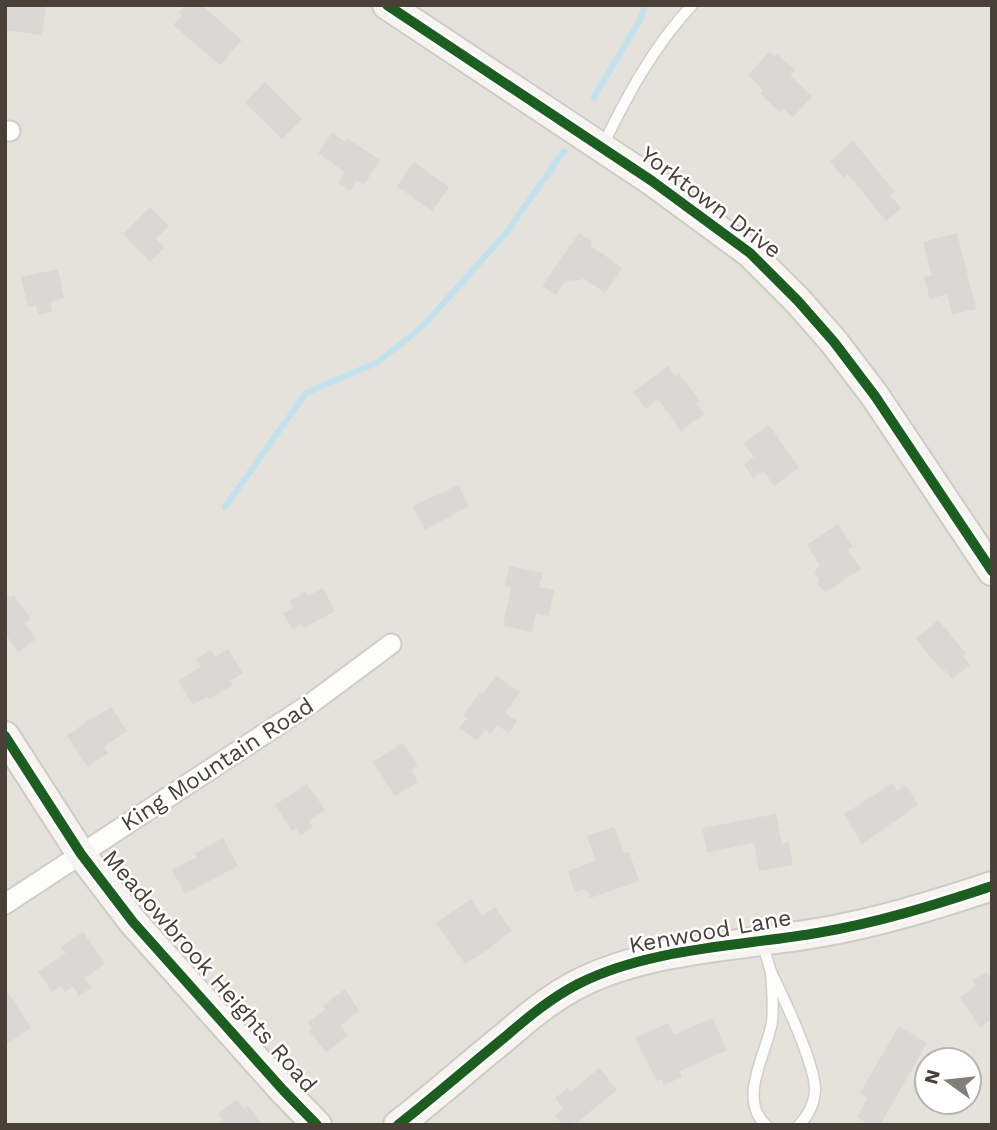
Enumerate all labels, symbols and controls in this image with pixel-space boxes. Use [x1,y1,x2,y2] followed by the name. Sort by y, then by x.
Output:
[635,141,786,264] street label: Yorktown Drive
[116,692,319,837] street label: King Mountain Road
[97,845,322,1098] street label: Meadowbrook Heights Road
[627,904,793,959] street label: Kenwood Lane
[913,1046,983,1116] north arrow
[919,1067,945,1087] text: N

